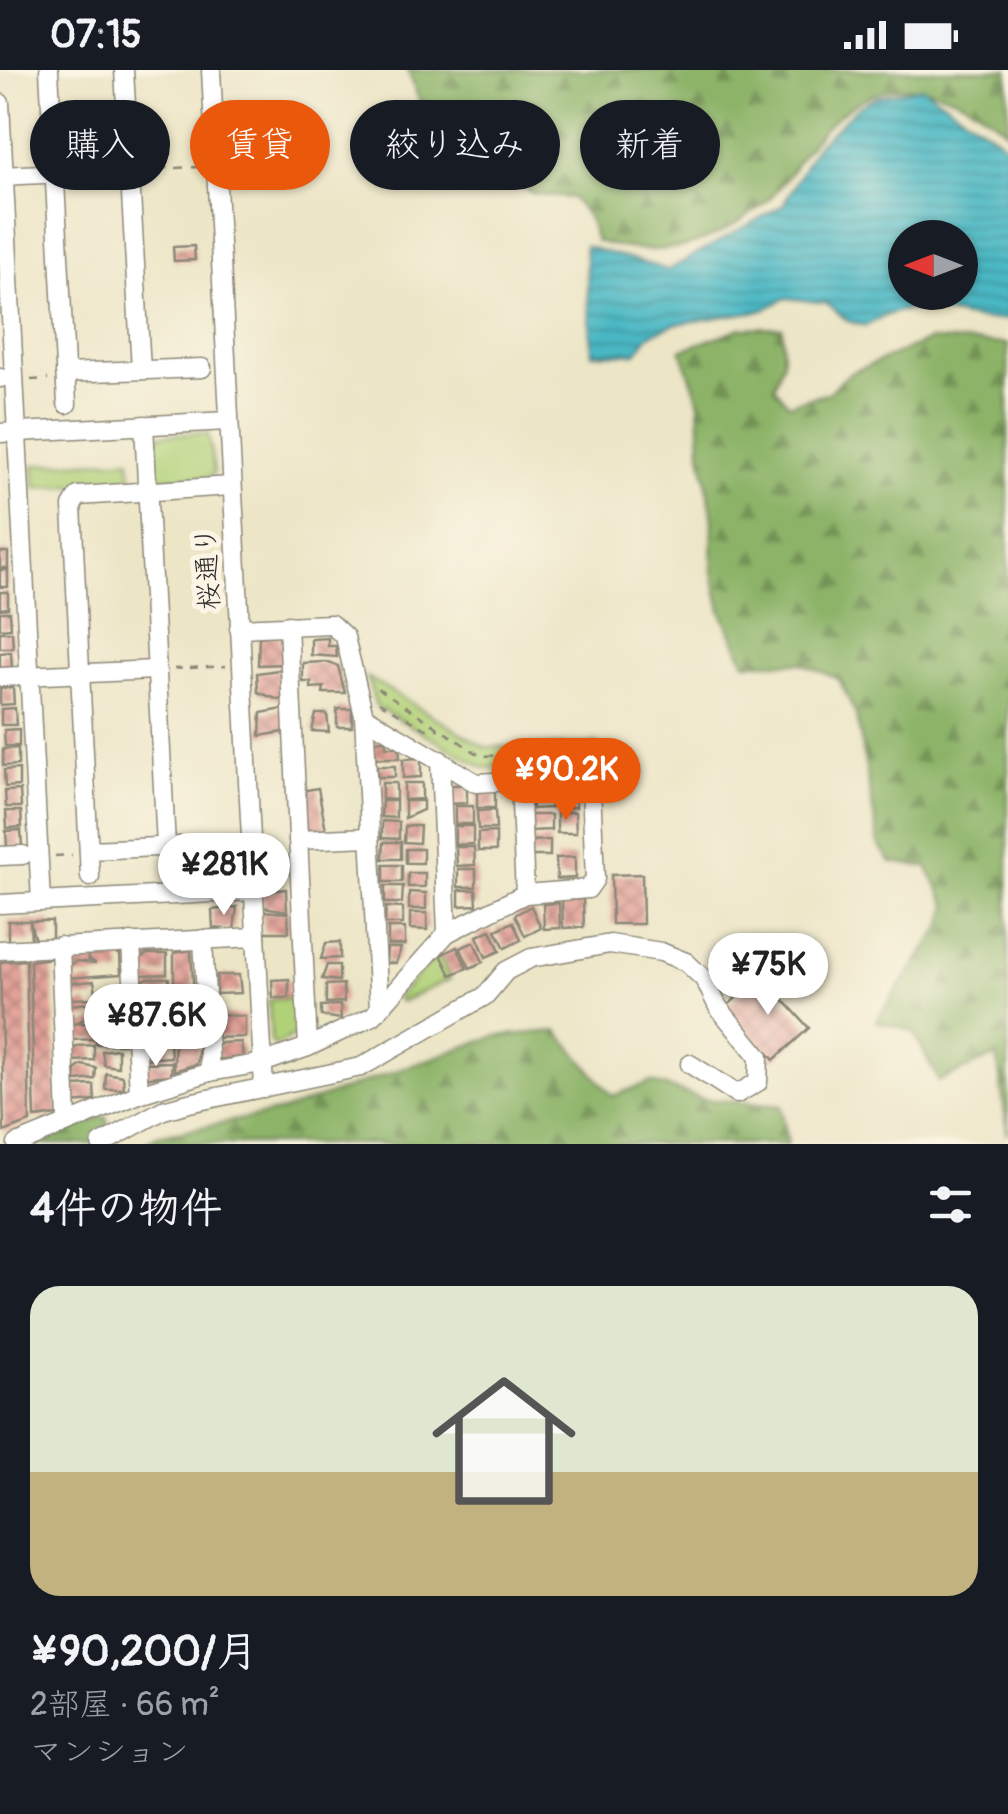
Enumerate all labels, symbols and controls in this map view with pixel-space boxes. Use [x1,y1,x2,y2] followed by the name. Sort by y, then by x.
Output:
[50,11,142,59] text: 07:15
[30,100,170,190] chip: 購入
[190,100,330,190] chip: 賃貸
[350,100,560,190] chip: 絞り込み
[580,100,720,190] chip: 新着
[888,220,978,310] north arrow
[888,220,978,310] map controls
[188,525,228,611] street label: 桜通り
[485,738,647,823] pin: ¥90.2K
[514,750,618,790] text: ¥90.2K
[154,833,294,918] pin: ¥281K
[180,845,268,885] text: ¥281K
[709,933,827,1018] pin: ¥75K
[730,945,806,985] text: ¥75K
[75,984,237,1069] pin: ¥87.6K
[106,996,206,1036] text: ¥87.6K
[923,1177,978,1232] icon: filters
[30,1183,222,1235] text: 4件の物件
[414,1351,594,1531] icon: home
[30,1626,258,1678] text: ¥90,200/月
[30,1685,220,1725] text: 2部屋 · 66 m²
[30,1732,189,1772] text: マンション

